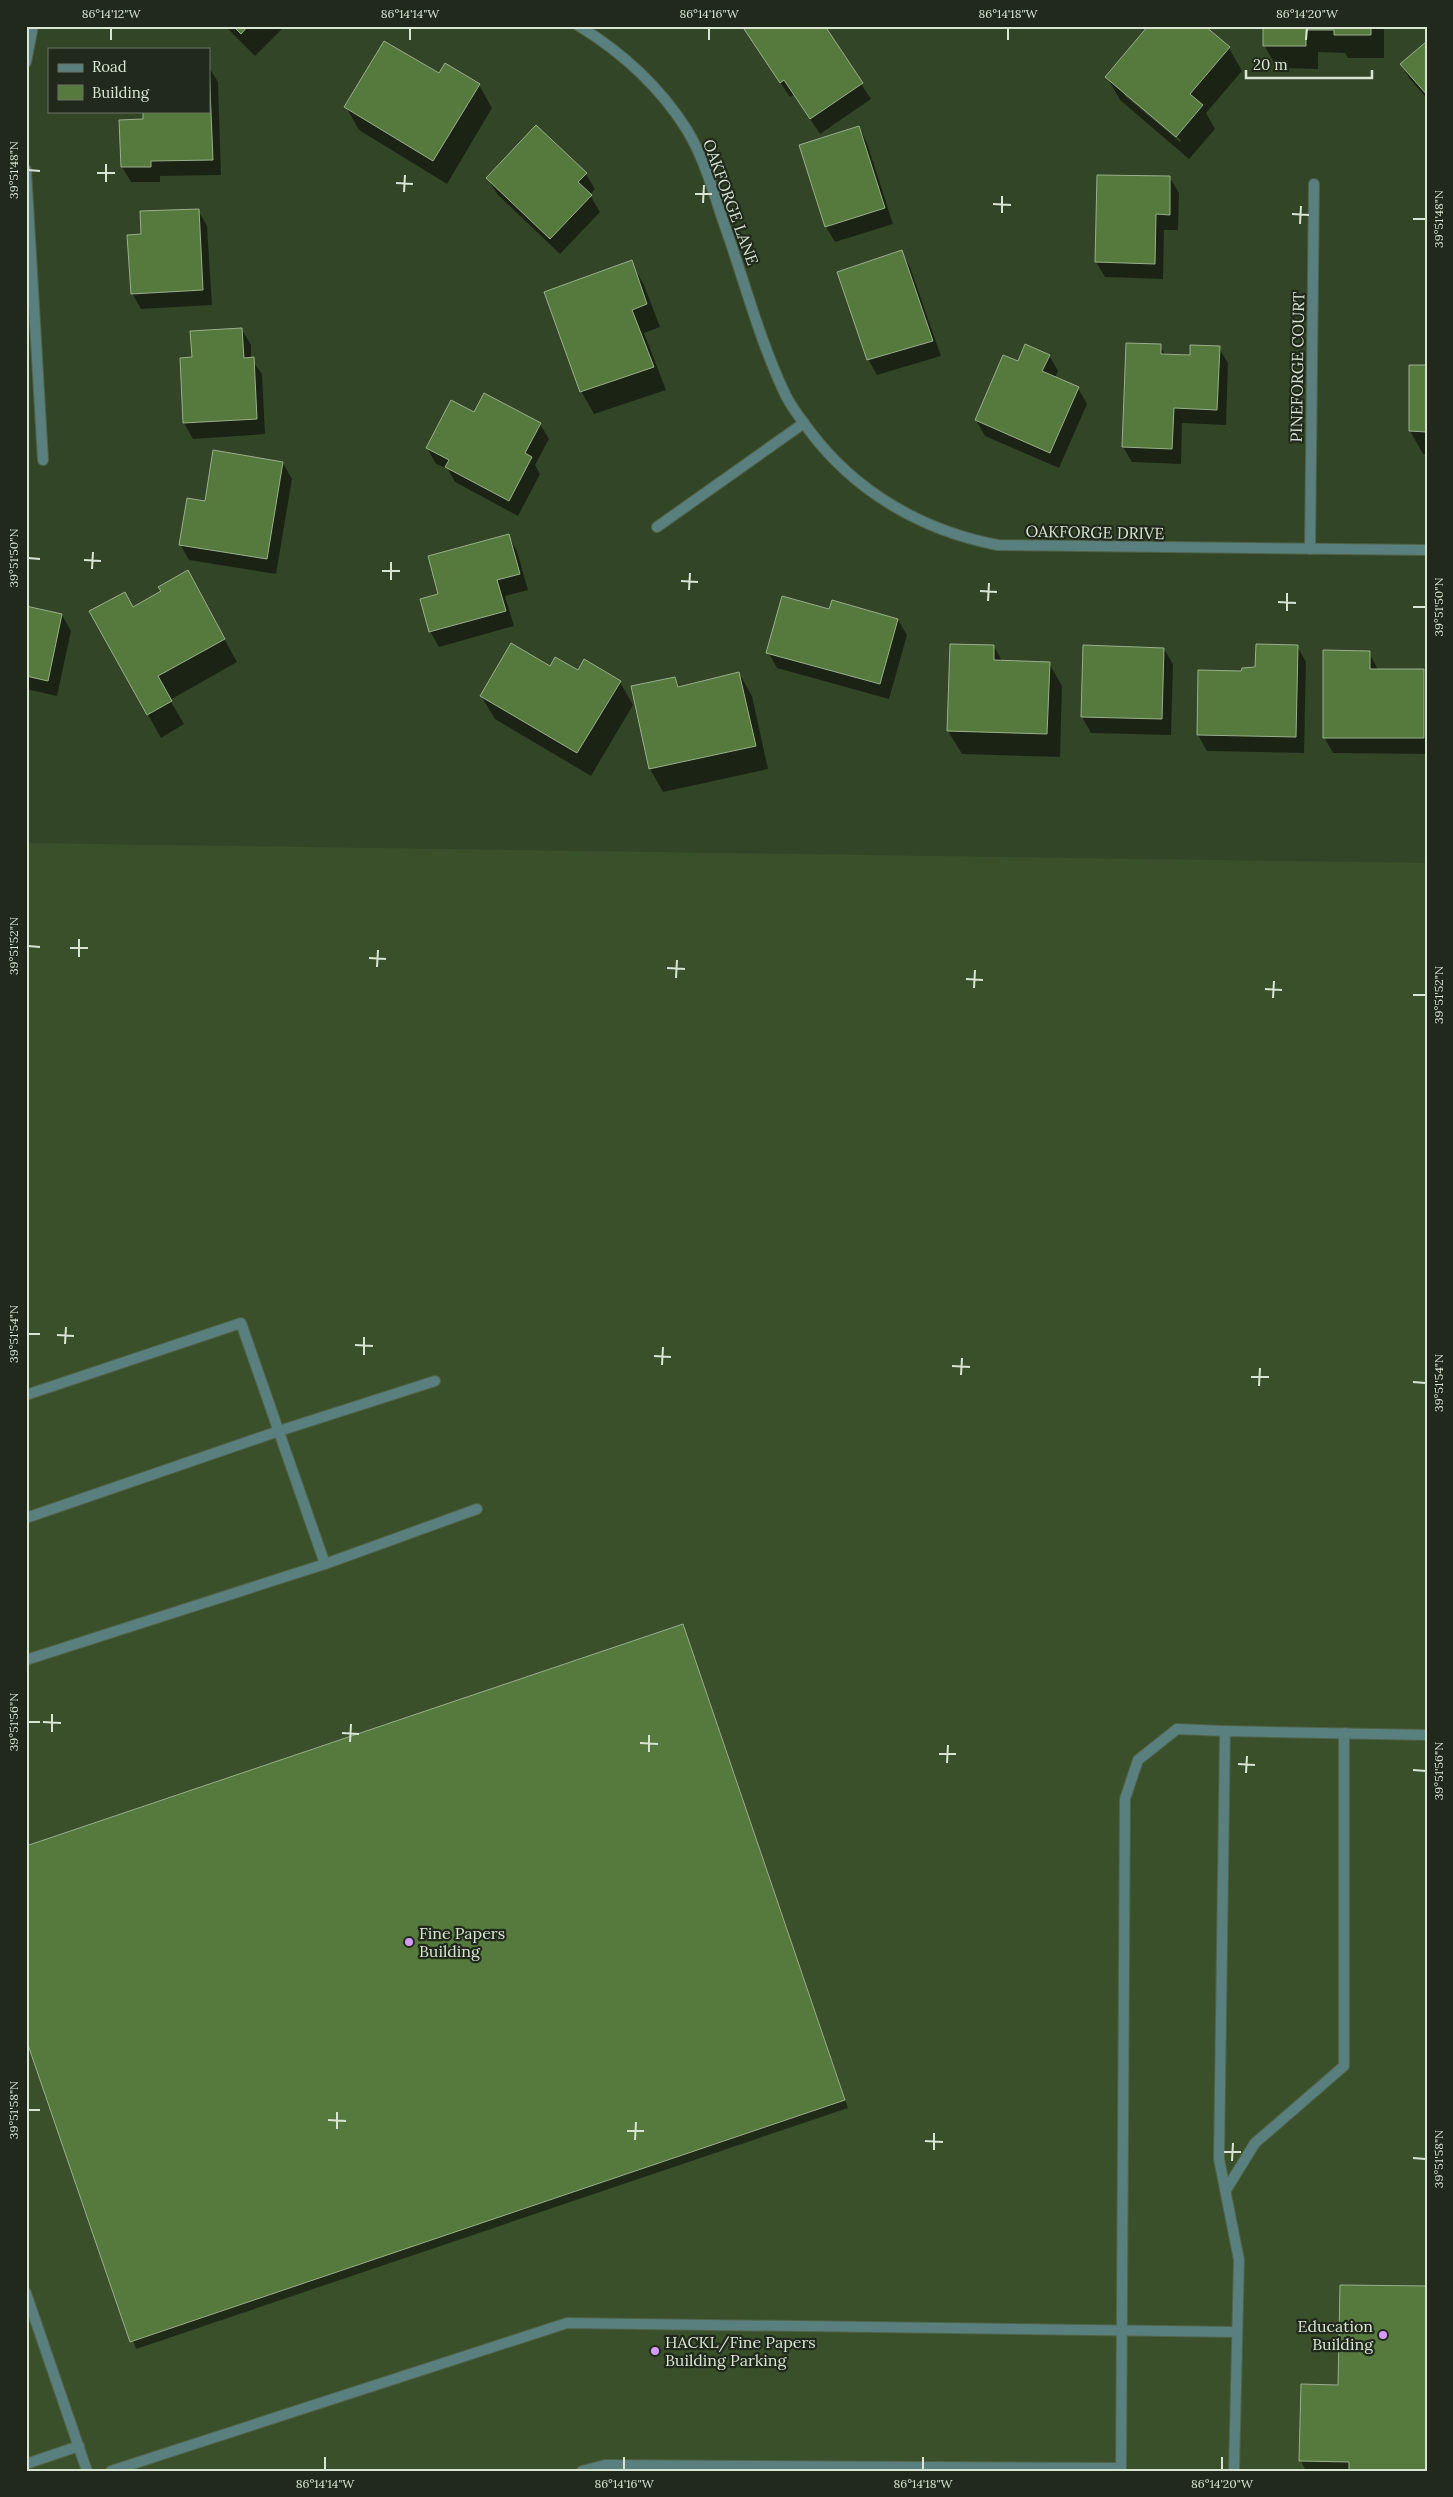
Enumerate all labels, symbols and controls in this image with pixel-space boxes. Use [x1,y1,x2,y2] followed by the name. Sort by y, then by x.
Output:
[82,6,141,21] text: 86°14'12"W
[381,6,440,21] text: 86°14'14"W
[679,6,740,21] text: 86°14'16"W
[979,6,1039,21] text: 86°14'18"W
[1276,6,1339,21] text: 86°14'20"W
[48,48,210,112] legend
[1246,48,1372,80] scale bar
[1253,55,1288,74] text: 20 m
[92,57,127,76] text: Road
[92,83,150,102] text: Building
[699,136,763,268] street label: OAKFORGE LANE
[6,141,21,199] text: 39°51'48"N
[1431,190,1446,248] text: 39°51'48"N
[1286,291,1308,443] street label: PINEFORGE COURT
[1026,521,1165,543] street label: OAKFORGE DRIVE
[6,528,21,588] text: 39°51'50"N
[1431,577,1446,637] text: 39°51'50"N
[6,917,21,975] text: 39°51'52"N
[1431,966,1446,1024] text: 39°51'52"N
[6,1305,21,1363] text: 39°51'54"N
[1431,1354,1446,1412] text: 39°51'54"N
[6,1693,21,1751] text: 39°51'56"N
[1431,1742,1446,1800] text: 39°51'56"N
[419,1923,505,1961] place label: Fine Papers Building
[403,1936,415,1948] marker: Fine Papers Building
[6,2081,21,2139] text: 39°51'58"N
[1431,2130,1446,2188] text: 39°51'58"N
[1298,2316,1374,2354] place label: Education Building
[1377,2329,1389,2341] marker: Education Building
[665,2332,816,2370] place label: HACKL/Fine Papers Building Parking
[649,2345,661,2357] marker: HACKL/Fine Papers Building Parking
[296,2476,355,2491] text: 86°14'14"W
[594,2476,655,2491] text: 86°14'16"W
[894,2476,954,2491] text: 86°14'18"W
[1191,2476,1254,2491] text: 86°14'20"W

